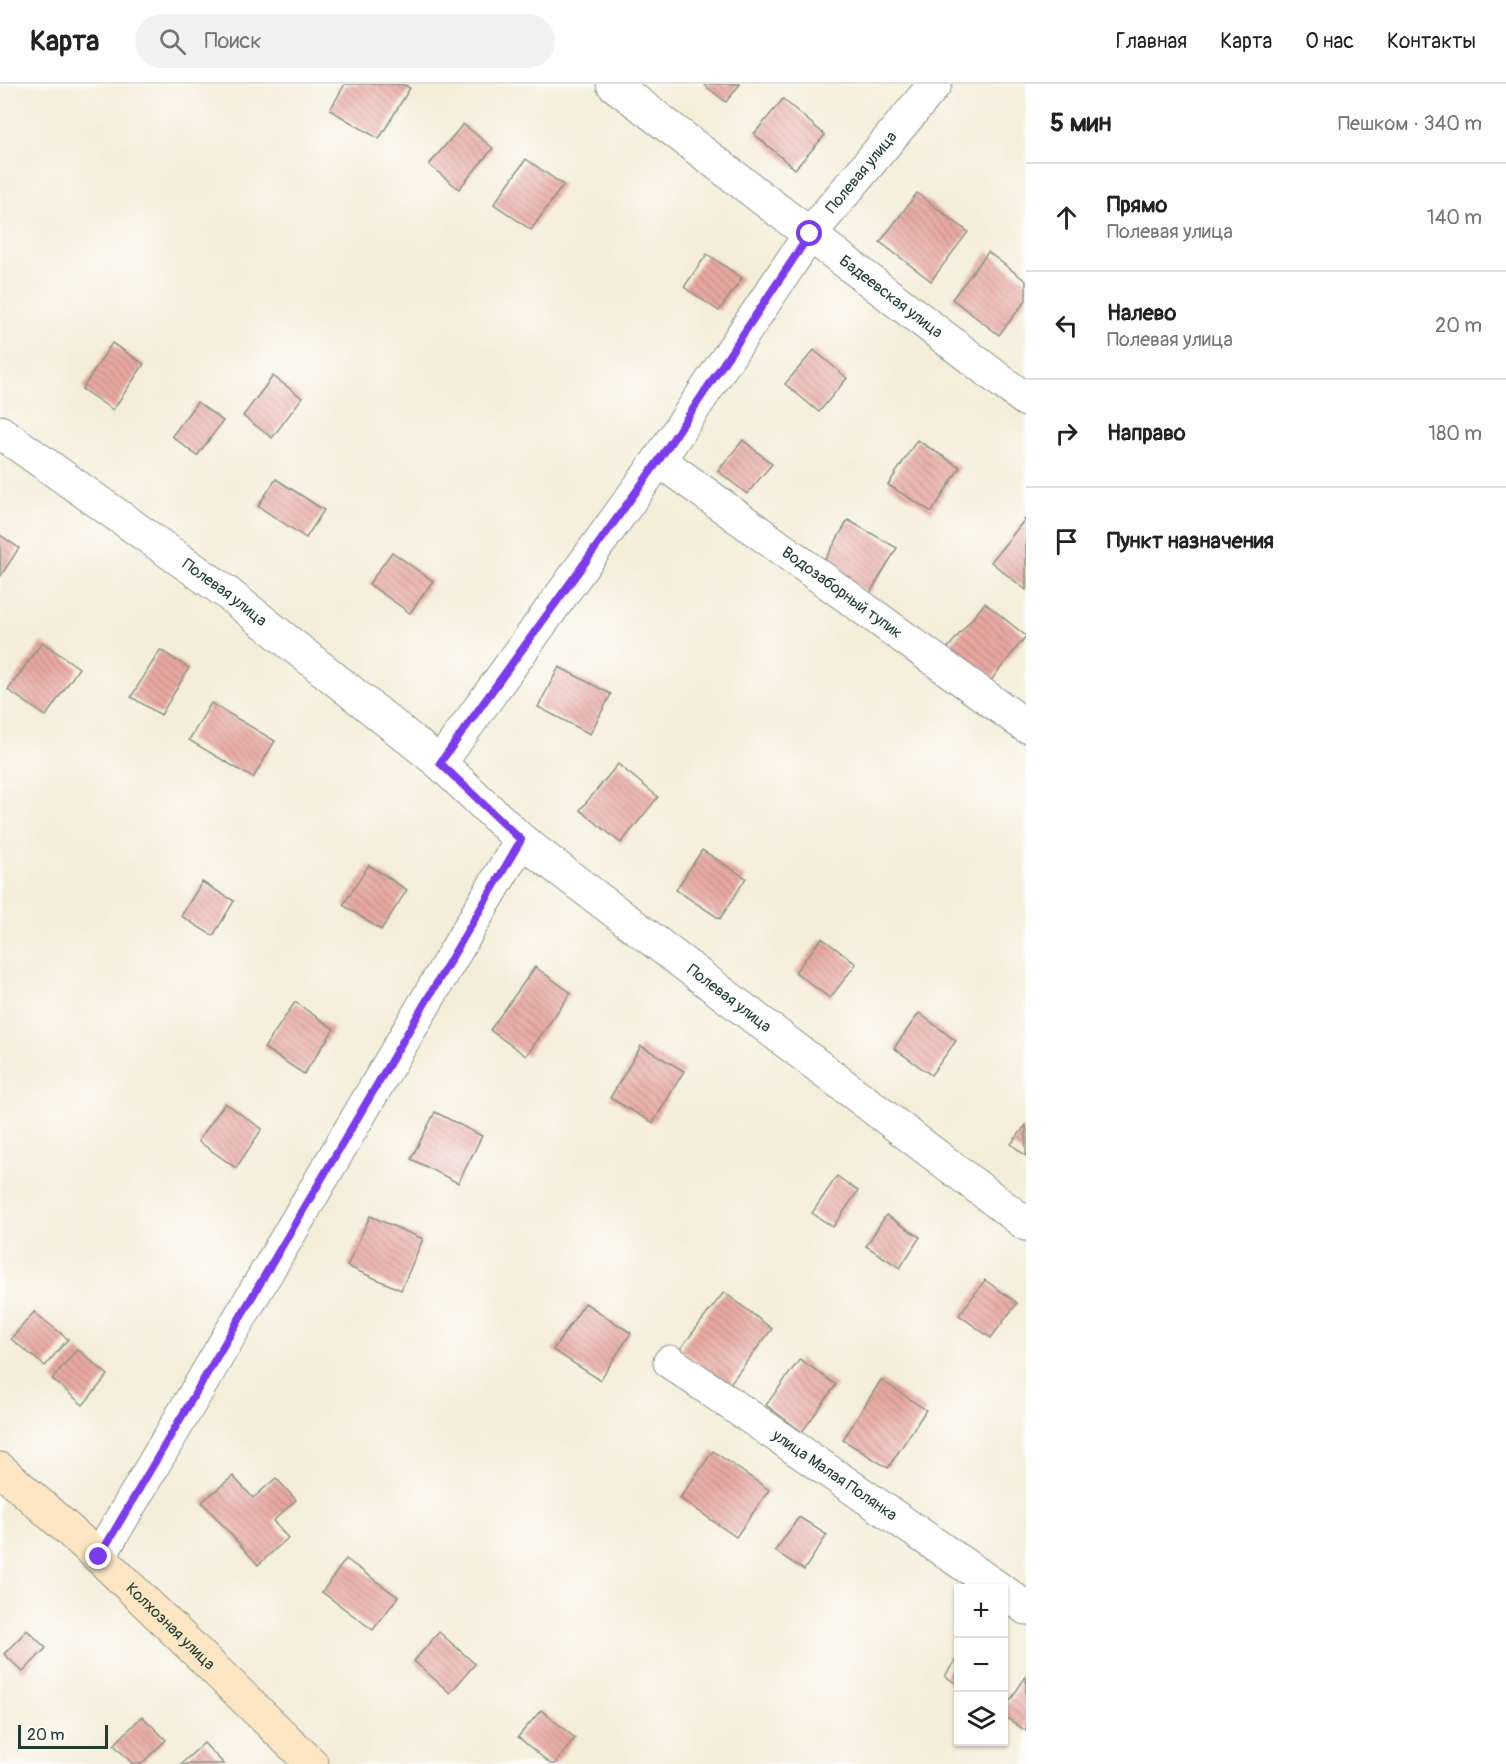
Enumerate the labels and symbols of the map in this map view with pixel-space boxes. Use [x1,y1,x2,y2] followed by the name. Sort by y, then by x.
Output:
[821,127,901,217] street label: Полевая улица
[796,220,822,246] route start
[835,251,947,343] street label: Бадеевская улица
[778,542,906,643] street label: Водозаборный тупик
[178,554,271,631] street label: Полевая улица
[683,960,775,1037] street label: Полевая улица
[768,1425,901,1525] street label: улица Малая Полянка
[85,1543,111,1569] route end
[122,1578,219,1674] street label: Колхозная улица
[18,1722,108,1750] scale bar

